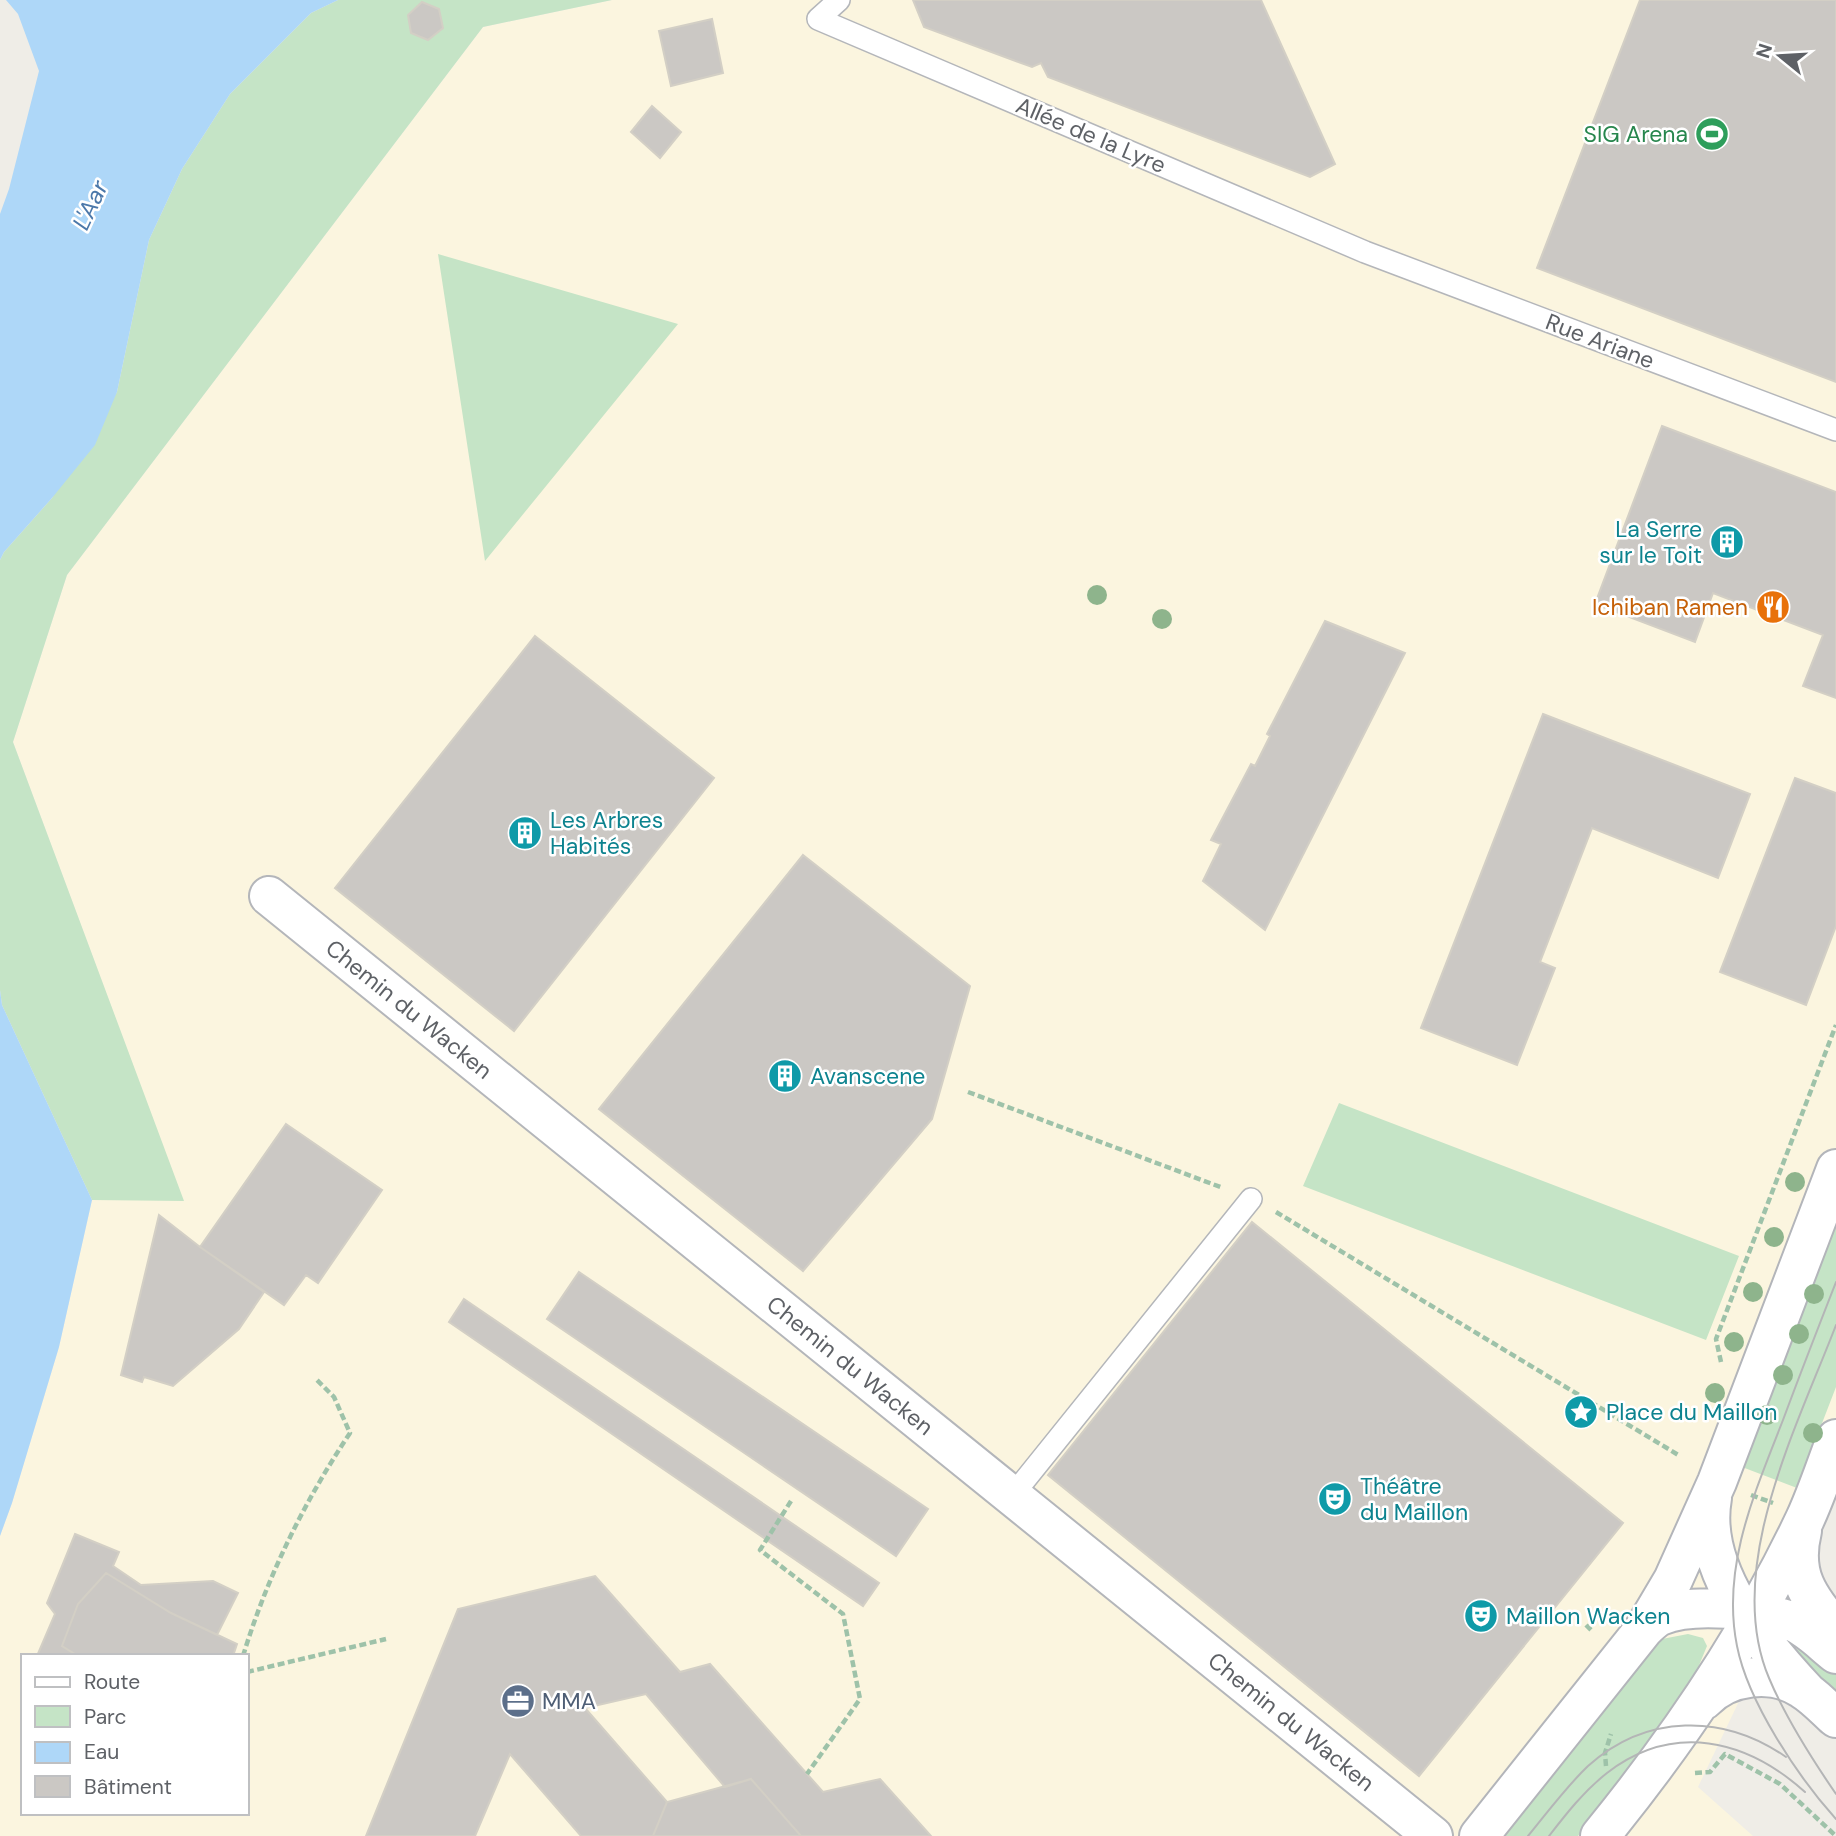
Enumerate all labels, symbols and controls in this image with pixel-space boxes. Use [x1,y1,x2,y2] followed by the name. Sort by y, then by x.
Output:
[1745,21,1815,91] north arrow
[1750,40,1778,61] text: N
[1012,90,1170,180] street label: Allée de la Lyre
[1693,115,1731,153] sports icon: SIG Arena
[1584,119,1688,149] place label: SIG Arena
[65,174,115,235] water label: L'Aar
[1541,307,1659,375] street label: Rue Ariane
[1599,514,1702,570] place label: La Serre sur le Toit
[1708,523,1746,561] building icon: La Serre sur le Toit
[1754,588,1792,626] restaurant icon: Ichiban Ramen
[1592,592,1748,622] place label: Ichiban Ramen
[550,805,663,861] place label: Les Arbres Habités
[506,814,544,852] building icon: Les Arbres Habités
[320,933,499,1085] street label: Chemin du Wacken
[766,1057,804,1095] building icon: Avanscene
[810,1061,925,1091] place label: Avanscene
[761,1289,940,1442] street label: Chemin du Wacken
[1562,1393,1600,1431] place icon: Place du Maillon
[1606,1397,1778,1427] place label: Place du Maillon
[1360,1471,1468,1527] place label: Théâtre du Maillon
[1316,1480,1354,1518] theatre icon: Théâtre du Maillon
[1462,1597,1500,1635] theatre icon: Maillon Wacken
[1506,1601,1670,1631] place label: Maillon Wacken
[1202,1645,1381,1798] street label: Chemin du Wacken
[21,1654,248,1815] legend
[84,1668,140,1696] text: Route
[499,1682,537,1720] office icon: MMA
[542,1686,596,1716] place label: MMA
[84,1703,127,1731] text: Parc
[84,1738,119,1766] text: Eau
[84,1773,172,1801] text: Bâtiment

